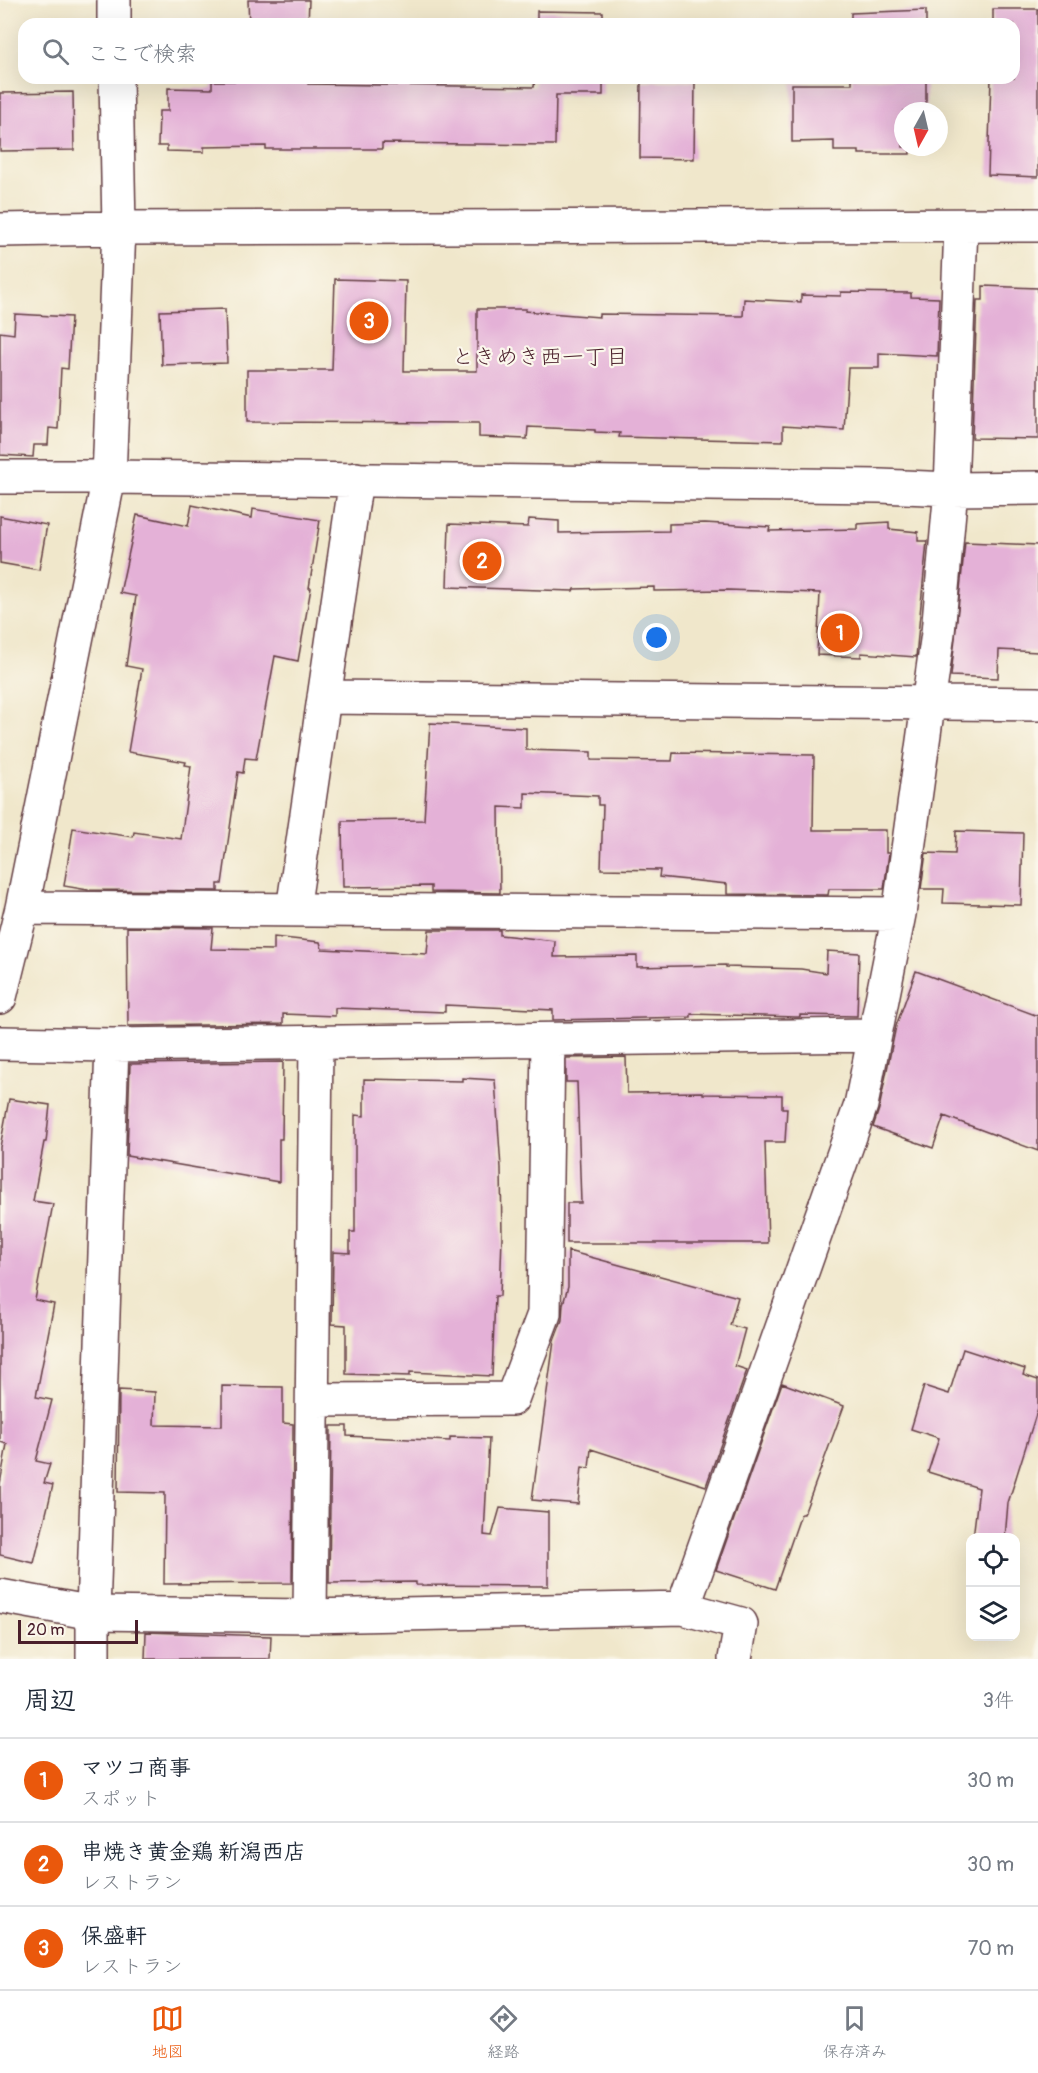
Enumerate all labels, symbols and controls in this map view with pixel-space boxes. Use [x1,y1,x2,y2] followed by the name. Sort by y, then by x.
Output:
[18,18,1020,84] search box
[39,35,72,68] icon: search
[87,40,197,68] text: ここで検索
[894,102,948,156] north arrow
[350,298,388,344] pin: 3
[452,343,628,371] district label: ときめき西一丁目
[462,538,502,584] pin: 2
[820,610,860,656] pin: 1
[642,623,671,652] your location
[966,1533,1020,1641] map controls
[966,1533,1020,1587] button: locate
[966,1587,1020,1641] button: layers
[18,1617,138,1644] scale bar
[27,1620,65,1640] text: 20 m
[24,1685,76,1717] text: 周辺
[983,1688,1014,1713] text: 3件
[81,1754,191,1782] text: マツコ商事
[40,1768,47,1793] text: 1
[967,1768,1014,1793] text: 30 m
[81,1786,161,1811] text: スポット
[81,1838,306,1866] text: 串焼き黄金鶏 新潟西店
[38,1852,49,1877] text: 2
[967,1852,1014,1877] text: 30 m
[81,1870,183,1895] text: レストラン
[81,1922,147,1950] text: 保盛軒
[38,1936,49,1961] text: 3
[968,1936,1014,1961] text: 70 m
[81,1954,183,1979] text: レストラン
[151,2002,184,2062] tab: 地図
[487,2002,520,2062] tab: 経路
[823,2002,887,2062] tab: 保存済み

